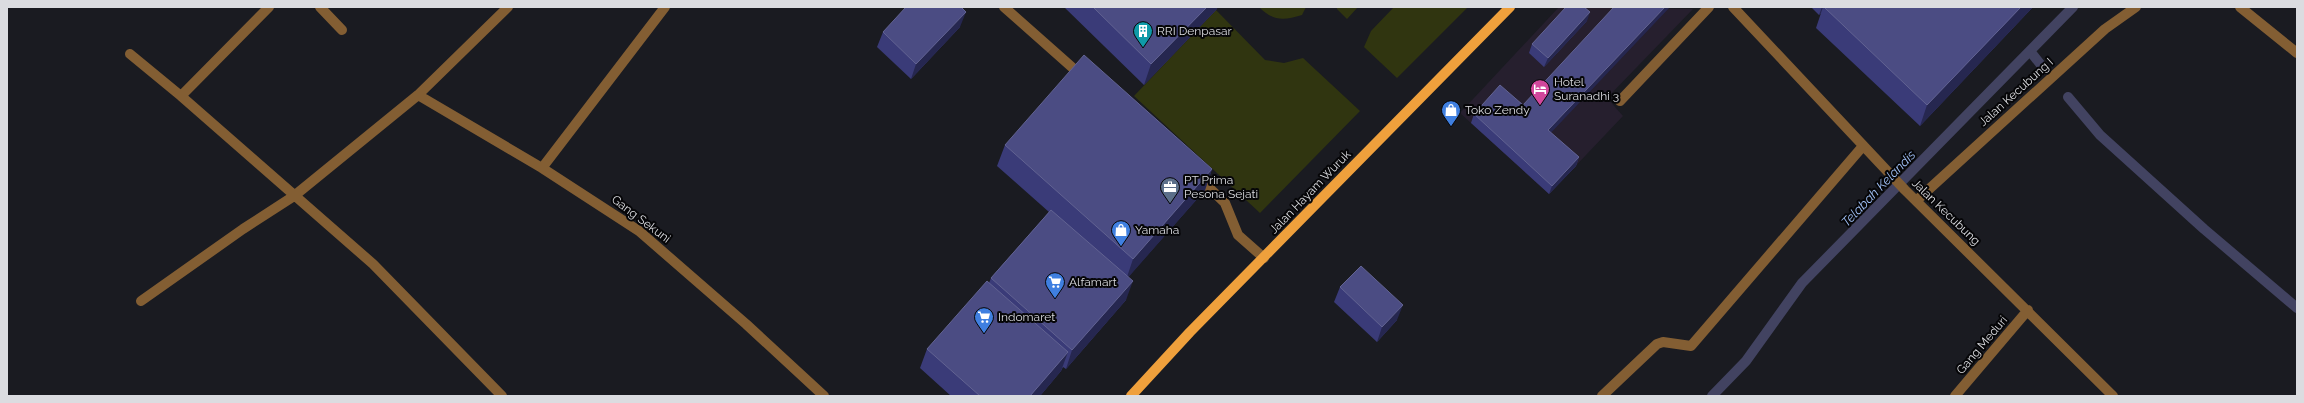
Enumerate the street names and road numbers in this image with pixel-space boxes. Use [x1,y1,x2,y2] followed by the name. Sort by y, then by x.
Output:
[1976,55,2056,129] street label: Jalan Kecubung I
[1267,147,1354,237] street label: Jalan Hayam Wuruk
[1909,176,1983,248] street label: Jalan Kecubung
[609,192,673,246] street label: Gang Sekuni
[1954,313,2010,377] street label: Gang Meduri

